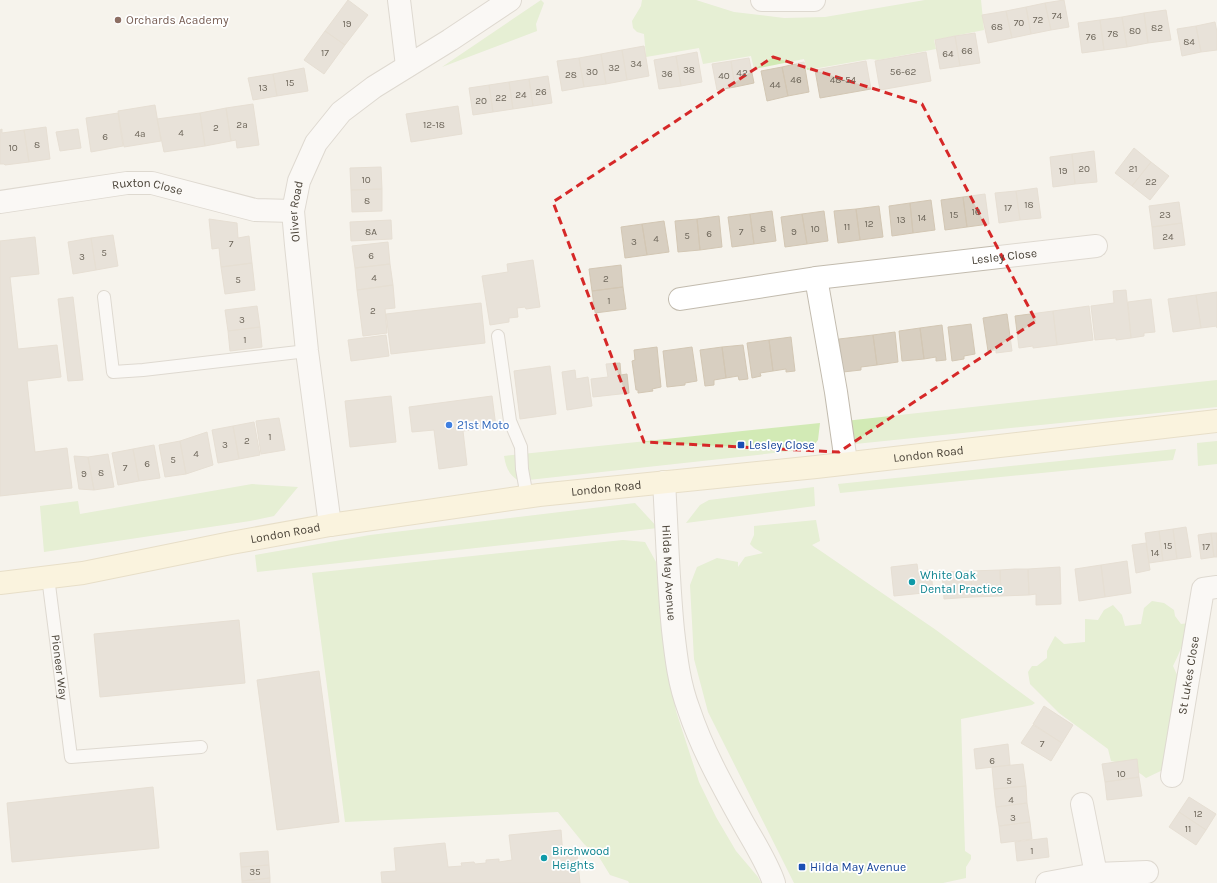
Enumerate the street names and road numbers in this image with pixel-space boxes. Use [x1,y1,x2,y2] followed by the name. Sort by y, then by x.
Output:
[111,176,184,198] street label: Ruxton Close
[286,180,306,243] street label: Oliver Road
[971,246,1038,267] street label: Lesley Close
[892,443,964,465] street label: London Road
[570,478,642,499] street label: London Road
[249,520,322,546] street label: London Road
[659,524,679,622] street label: Hilda May Avenue
[48,634,71,701] street label: Pioneer Way
[1175,635,1202,716] street label: St Lukes Close

